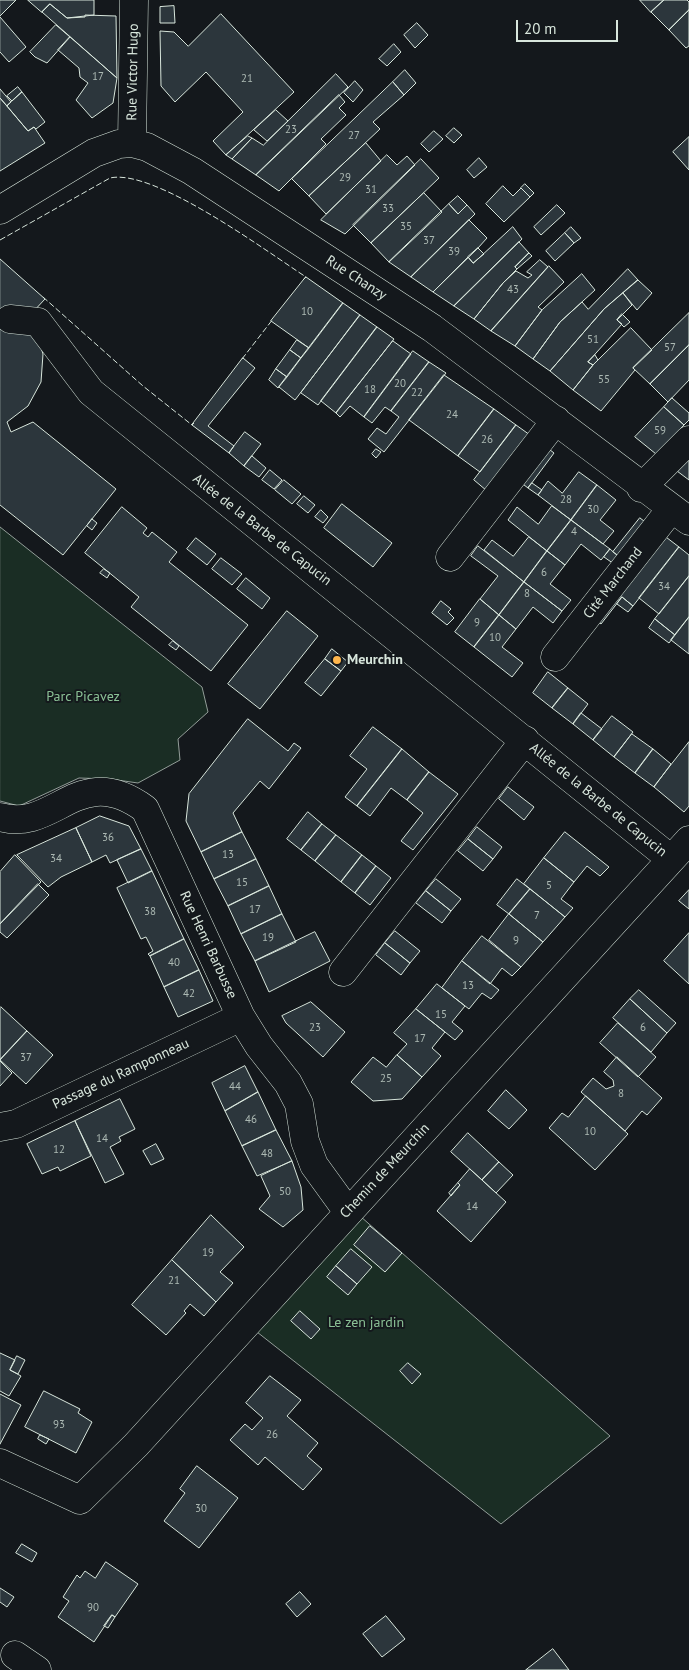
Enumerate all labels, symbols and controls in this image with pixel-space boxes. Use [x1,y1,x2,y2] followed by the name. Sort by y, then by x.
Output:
[519,10,622,42] scale bar
[524,19,557,38] text: 20 m
[124,23,142,121] street label: Rue Victor Hugo
[92,70,104,84] house number: 17
[241,72,253,86] house number: 21
[285,123,297,137] house number: 23
[348,129,360,143] house number: 27
[339,171,351,185] house number: 29
[365,183,377,197] house number: 31
[382,202,394,216] house number: 33
[400,220,412,234] house number: 35
[423,234,435,248] house number: 37
[448,245,460,259] house number: 39
[322,252,390,304] street label: Rue Chanzy
[507,283,519,297] house number: 43
[301,305,313,319] house number: 10
[587,333,599,347] house number: 51
[664,341,676,355] house number: 57
[598,373,610,387] house number: 55
[394,377,406,391] house number: 20
[364,383,376,397] house number: 18
[411,386,423,400] house number: 22
[446,408,458,422] house number: 24
[654,424,666,438] house number: 59
[481,433,493,447] house number: 26
[189,471,335,589] street label: Allée de la Barbe de Capucin
[560,493,572,507] house number: 28
[587,503,599,517] house number: 30
[571,525,577,539] house number: 4
[580,544,646,622] street label: Cité Marchand
[541,566,547,580] house number: 6
[658,580,670,594] house number: 34
[524,587,530,601] house number: 8
[474,616,480,630] house number: 9
[489,631,501,645] house number: 10
[347,652,403,668] place label: Meurchin
[331,654,343,666] marker: Meurchin
[46,689,120,705] park label: Parc Picavez
[526,739,670,861] street label: Allée de la Barbe de Capucin
[102,831,114,845] house number: 36
[222,848,234,862] house number: 13
[50,852,62,866] house number: 34
[236,876,248,890] house number: 15
[546,879,552,893] house number: 5
[176,888,240,1002] street label: Rue Henri Barbusse
[249,903,261,917] house number: 17
[144,905,156,919] house number: 38
[534,909,540,923] house number: 7
[262,931,274,945] house number: 19
[513,934,519,948] house number: 9
[168,956,180,970] house number: 40
[462,979,474,993] house number: 13
[183,987,195,1001] house number: 42
[435,1008,447,1022] house number: 15
[309,1021,321,1035] house number: 23
[640,1021,646,1035] house number: 6
[414,1032,426,1046] house number: 17
[50,1035,192,1113] street label: Passage du Ramponneau
[20,1051,32,1065] house number: 37
[380,1072,392,1086] house number: 25
[229,1080,241,1094] house number: 44
[618,1087,624,1101] house number: 8
[245,1113,257,1127] house number: 46
[337,1120,433,1222] street label: Chemin de Meurchin
[584,1125,596,1139] house number: 10
[96,1132,108,1146] house number: 14
[53,1143,65,1157] house number: 12
[261,1147,273,1161] house number: 48
[279,1185,291,1199] house number: 50
[466,1200,478,1214] house number: 14
[202,1246,214,1260] house number: 19
[168,1274,180,1288] house number: 21
[328,1315,404,1331] park label: Le zen jardin
[53,1418,65,1432] house number: 93
[266,1428,278,1442] house number: 26
[195,1502,207,1516] house number: 30
[87,1601,99,1615] house number: 90

